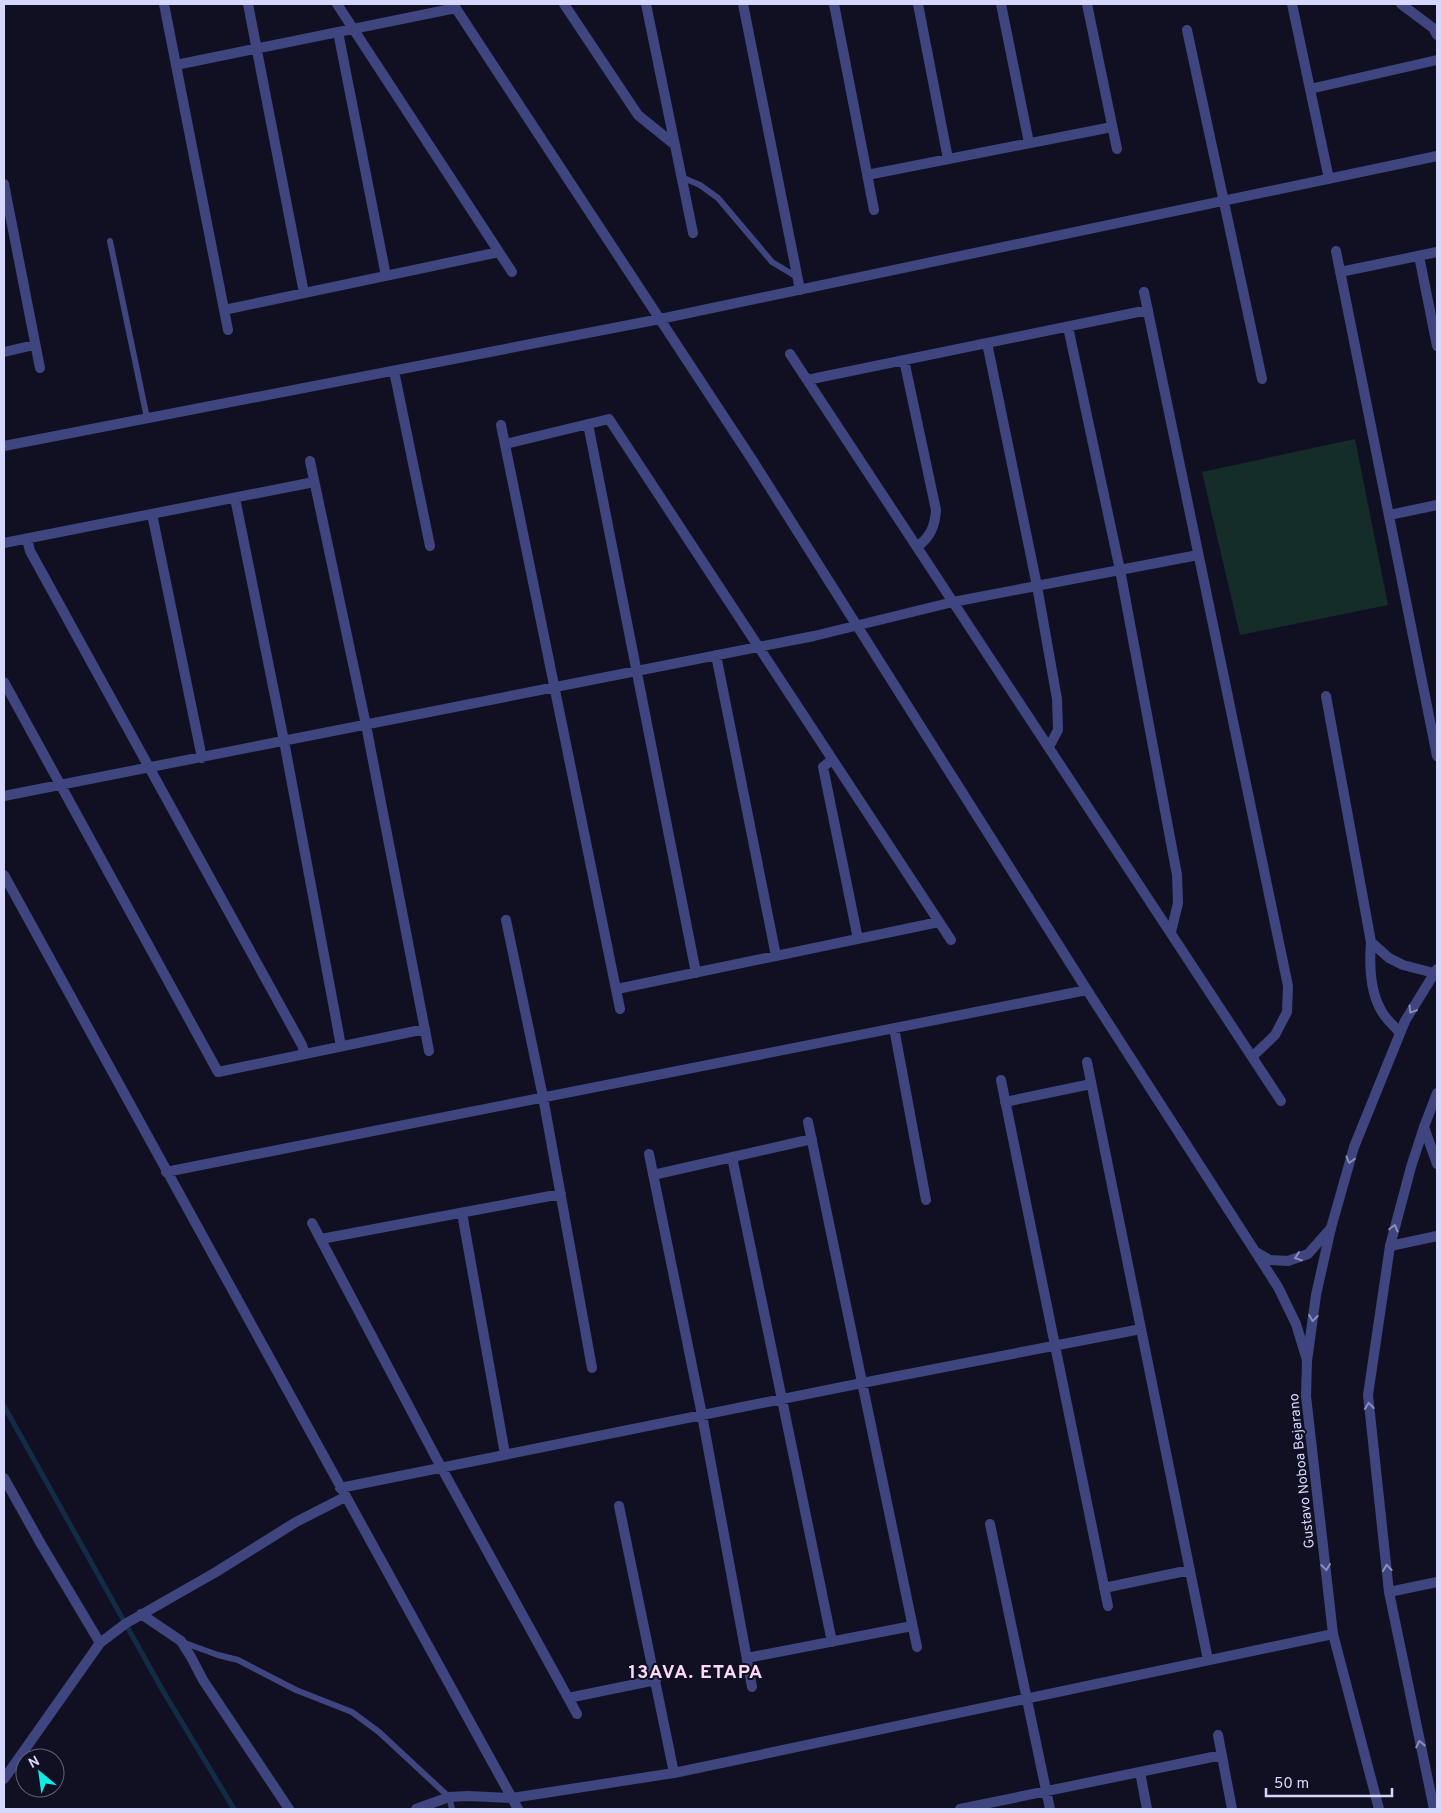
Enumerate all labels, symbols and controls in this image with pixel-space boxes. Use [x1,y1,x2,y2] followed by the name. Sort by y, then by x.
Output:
[1408,1005,1418,1014] one-way arrow
[1346,1156,1356,1164] one-way arrow
[1389,1225,1399,1233] one-way arrow
[1294,1252,1303,1262] one-way arrow
[1308,1315,1319,1323] one-way arrow
[1286,1392,1319,1549] street label: Gustavo Noboa Bejarano
[1364,1402,1375,1410] one-way arrow
[1320,1563,1331,1571] one-way arrow
[1381,1563,1392,1571] one-way arrow
[629,1661,764,1685] district label: 13AVA. ETAPA
[1416,1740,1426,1749] one-way arrow
[15,1748,65,1798] north arrow
[26,1753,43,1773] text: N
[1266,1766,1392,1798] scale bar
[1274,1775,1309,1794] text: 50 m

